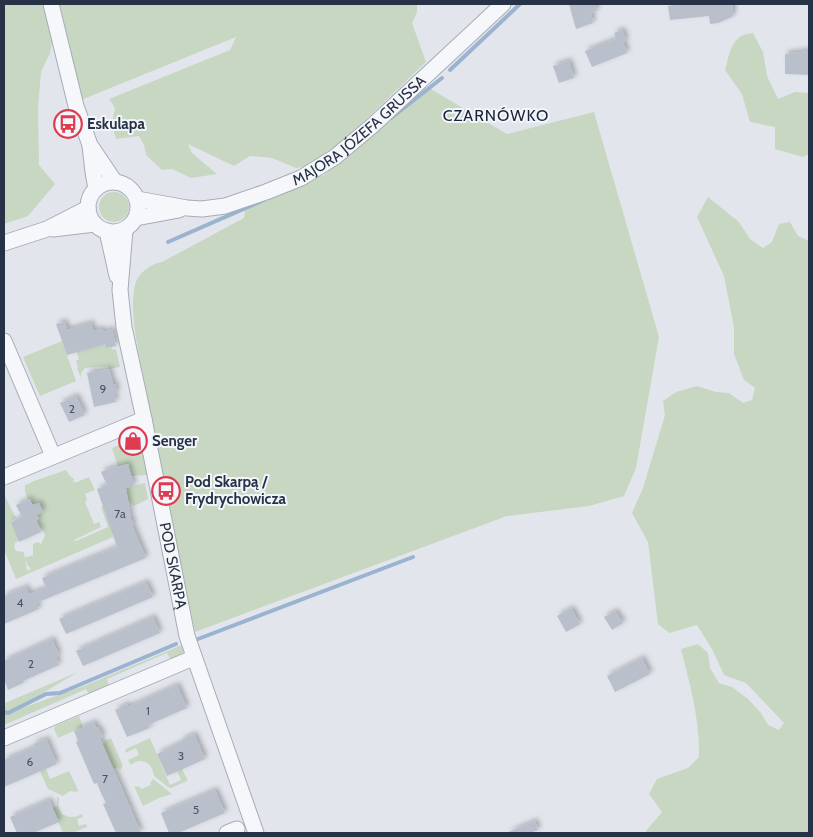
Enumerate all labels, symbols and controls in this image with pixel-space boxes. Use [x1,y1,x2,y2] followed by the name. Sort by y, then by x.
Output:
[290,71,430,189] street label: MAJORA JÓZEFA GRUSSA
[443,106,549,125] district label: CZARNÓWKO
[53,109,83,139] bus stop icon: Eskulapa
[87,115,145,133] place label: Eskulapa
[100,381,107,396] house number: 9
[69,401,75,416] house number: 2
[118,426,148,456] shop icon: Senger
[152,432,197,450] place label: Senger
[185,473,287,508] place label: Pod Skarpą / Frydrychowicza
[151,476,181,506] bus stop icon: Pod Skarpą / Frydrychowicza
[114,506,126,521] house number: 7a
[156,521,191,611] street label: POD SKARPĄ
[17,595,24,610] house number: 4
[28,656,34,671] house number: 2
[146,703,150,718] house number: 1
[178,748,184,763] house number: 3
[27,754,34,769] house number: 6
[102,771,108,786] house number: 7
[193,802,199,817] house number: 5

